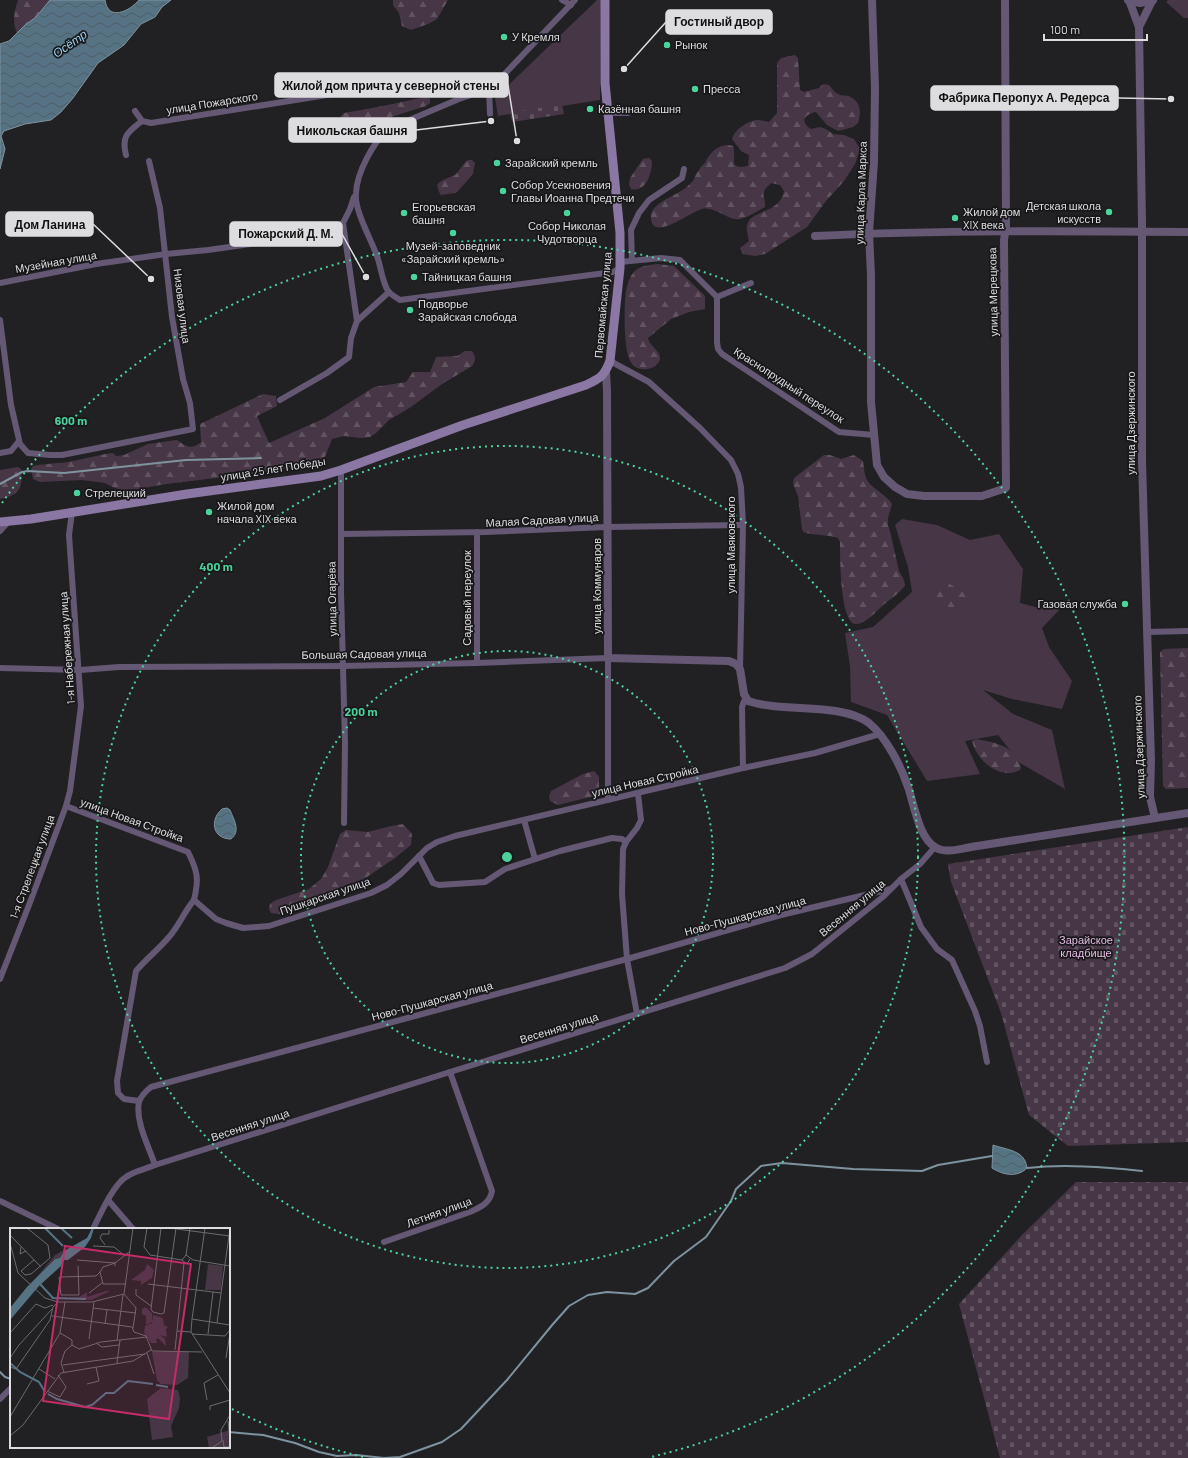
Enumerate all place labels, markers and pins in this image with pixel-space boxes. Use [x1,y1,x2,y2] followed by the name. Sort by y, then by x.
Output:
[666,10,772,34] callout: Гостиный двор
[512,30,560,43] place label: У Кремля
[499,32,509,42] marker: У Кремля
[675,38,707,51] place label: Рынок
[662,40,672,50] marker: Рынок
[275,73,508,97] callout: Жилой дом причта у северной стены
[703,82,741,95] place label: Пресса
[690,84,700,94] marker: Пресса
[931,86,1118,110] callout: Фабрика Перопух А. Редерса
[598,102,681,115] place label: Казённая башня
[585,104,595,114] marker: Казённая башня
[289,118,416,142] callout: Никольская башня
[505,156,598,169] place label: Зарайский кремль
[492,158,502,168] marker: Зарайский кремль
[511,178,634,204] place label: Собор Усекновения Главы Иоанна Предтечи
[498,186,508,196] marker: Собор Усекновения Главы Иоанна Предтечи
[1026,199,1102,225] place label: Детская школа искусств
[412,200,476,226] place label: Егорьевская башня
[963,205,1020,231] place label: Жилой дом XIX века
[1104,207,1114,217] marker: Детская школа искусств
[399,208,409,218] marker: Егорьевская башня
[562,208,572,218] marker: Собор Николая Чудотворца
[6,212,93,236] callout: Дом Ланина
[950,213,960,223] marker: Жилой дом XIX века
[528,219,606,245] place label: Собор Николая Чудотворца
[230,222,342,246] callout: Пожарский Д. М.
[448,228,458,238] marker: Музей-заповедник «Зарайский кремль»
[401,239,505,265] place label: Музей-заповедник «Зарайский кремль»
[422,270,511,283] place label: Тайницкая башня
[409,272,419,282] marker: Тайницкая башня
[418,297,518,323] place label: Подворье Зарайская слобода
[405,305,415,315] marker: Подворье Зарайская слобода
[85,486,146,499] place label: Стрелецкий
[72,488,82,498] marker: Стрелецкий
[217,499,297,525] place label: Жилой дом начала XIX века
[204,507,214,517] marker: Жилой дом начала XIX века
[1037,597,1118,610] place label: Газовая служба
[1120,599,1130,609] marker: Газовая служба
[500,850,514,864] centre of rings

